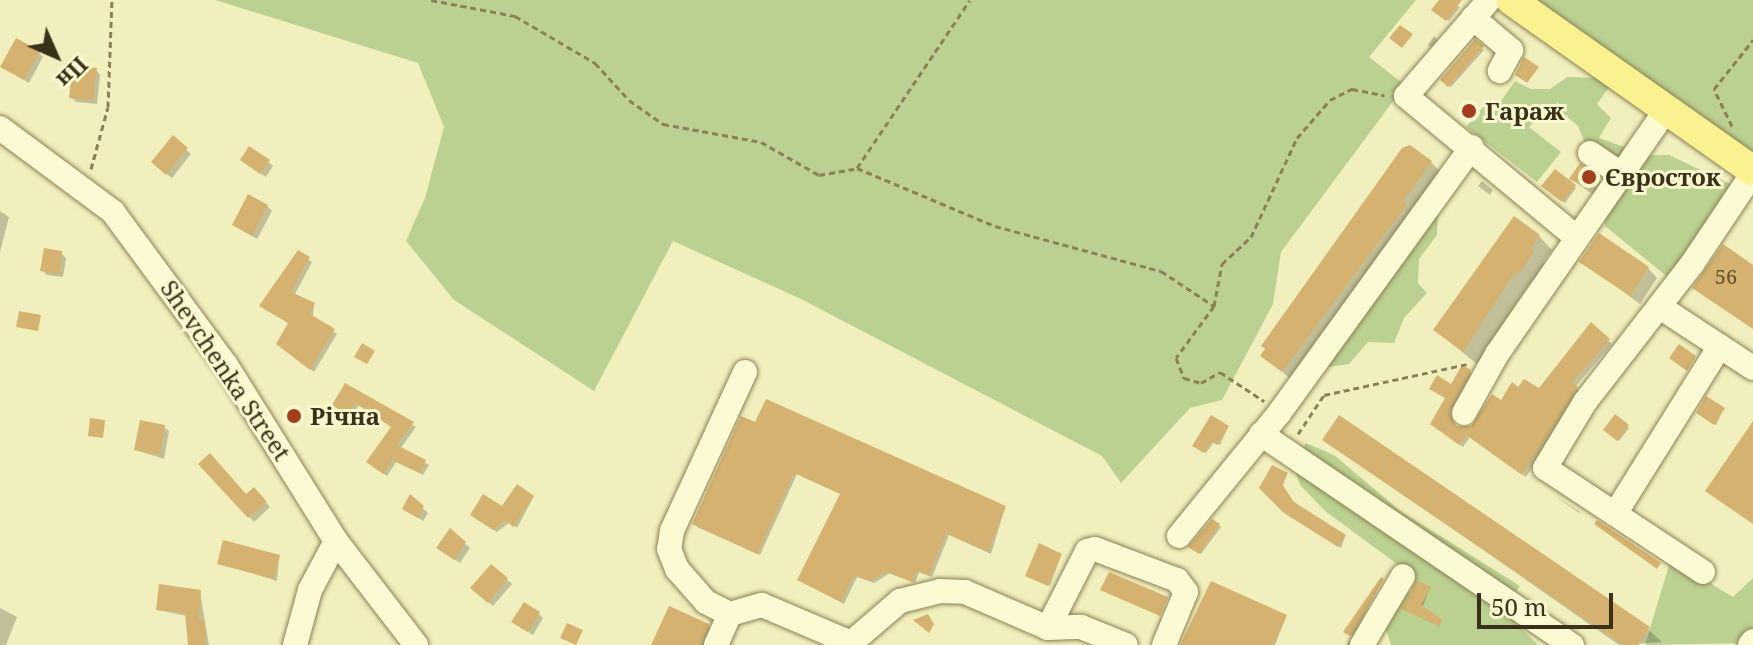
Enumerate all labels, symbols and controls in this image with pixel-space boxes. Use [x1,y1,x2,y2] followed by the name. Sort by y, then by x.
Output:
[16,16,96,96] north arrow
[51,51,95,95] text: Пн
[1485,97,1564,125] place label: Гараж
[1460,102,1478,120] marker: Гараж
[1605,163,1721,191] place label: Євросток
[1580,168,1598,186] marker: Євросток
[1715,264,1737,288] house number: 56
[155,274,297,466] street label: Shevchenka Street
[310,402,380,430] place label: Річна
[285,407,303,425] marker: Річна
[1481,577,1617,627] scale bar
[1491,590,1547,623] text: 50 m

